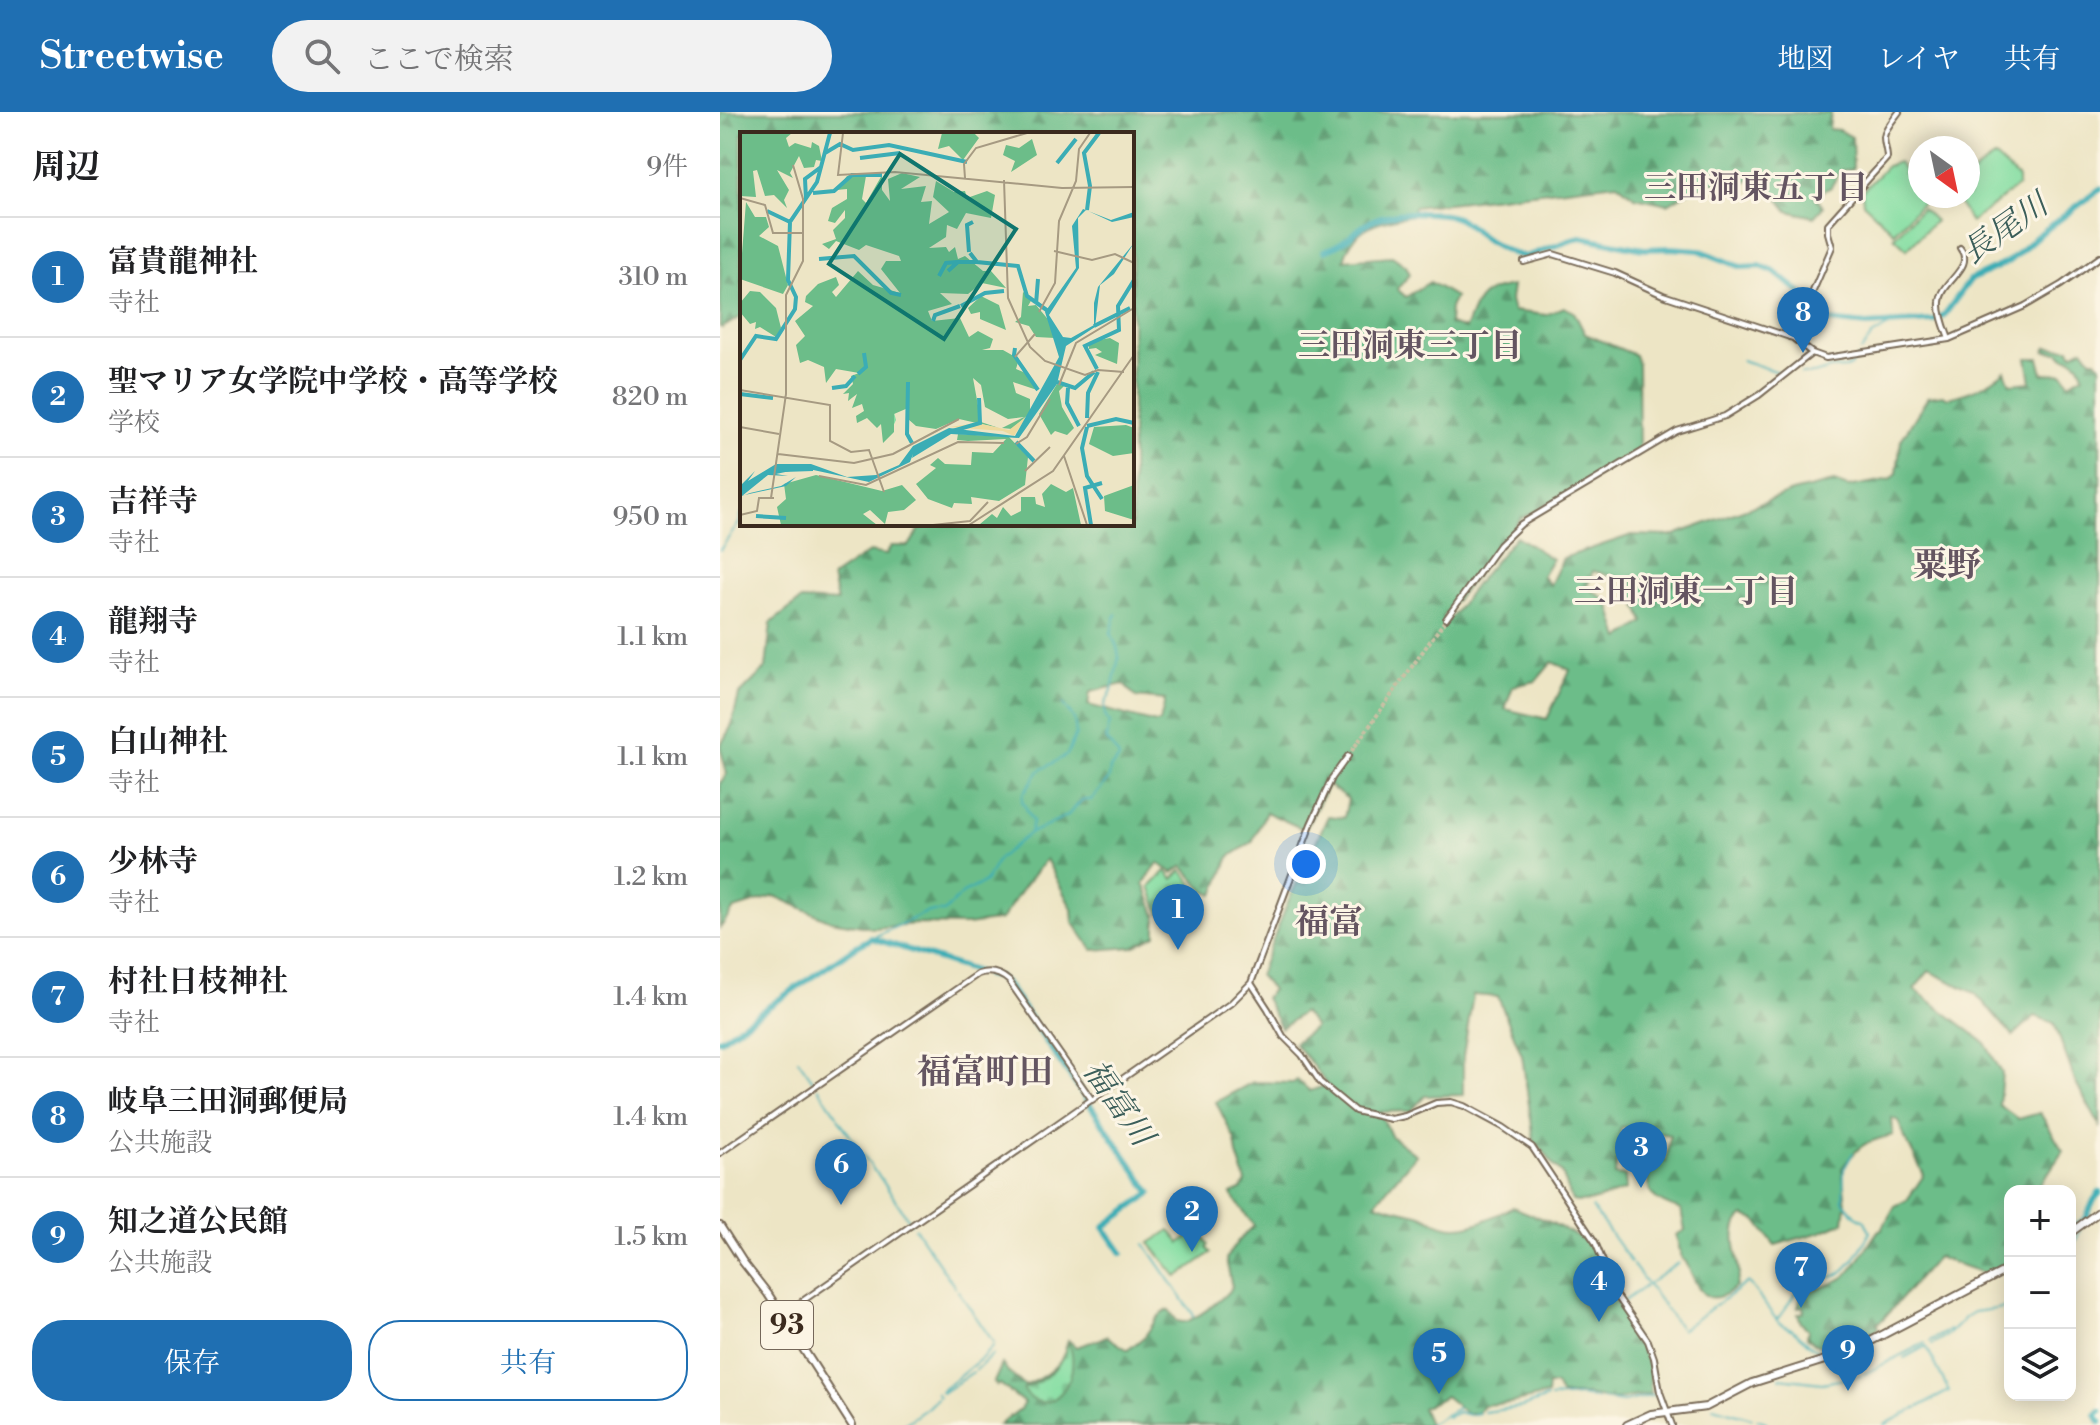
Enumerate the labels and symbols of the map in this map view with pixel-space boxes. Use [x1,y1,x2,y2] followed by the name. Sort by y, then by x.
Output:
[740,132,1134,526] inset map
[1908,136,1980,208] north arrow
[1644,168,1868,208] district label: 三田洞東五丁目
[1954,183,2058,273] water label: 長尾川
[1777,287,1829,353] pin: 8
[1298,326,1522,366] district label: 三田洞東三丁目
[1913,545,1981,587] district label: 粟野
[1574,572,1798,612] district label: 三田洞東一丁目
[1286,844,1326,884] your location
[1152,884,1204,950] pin: 1
[1295,902,1363,944] district label: 福富
[917,1052,1053,1094] district label: 福富町田
[1074,1052,1164,1156] water label: 福富川
[1615,1122,1667,1188] pin: 3
[815,1139,867,1205] pin: 6
[1166,1186,1218,1252] pin: 2
[1775,1242,1827,1308] pin: 7
[1573,1256,1625,1322] pin: 4
[761,1301,813,1349] road number: 93
[1822,1325,1874,1391] pin: 9
[1413,1328,1465,1394] pin: 5

